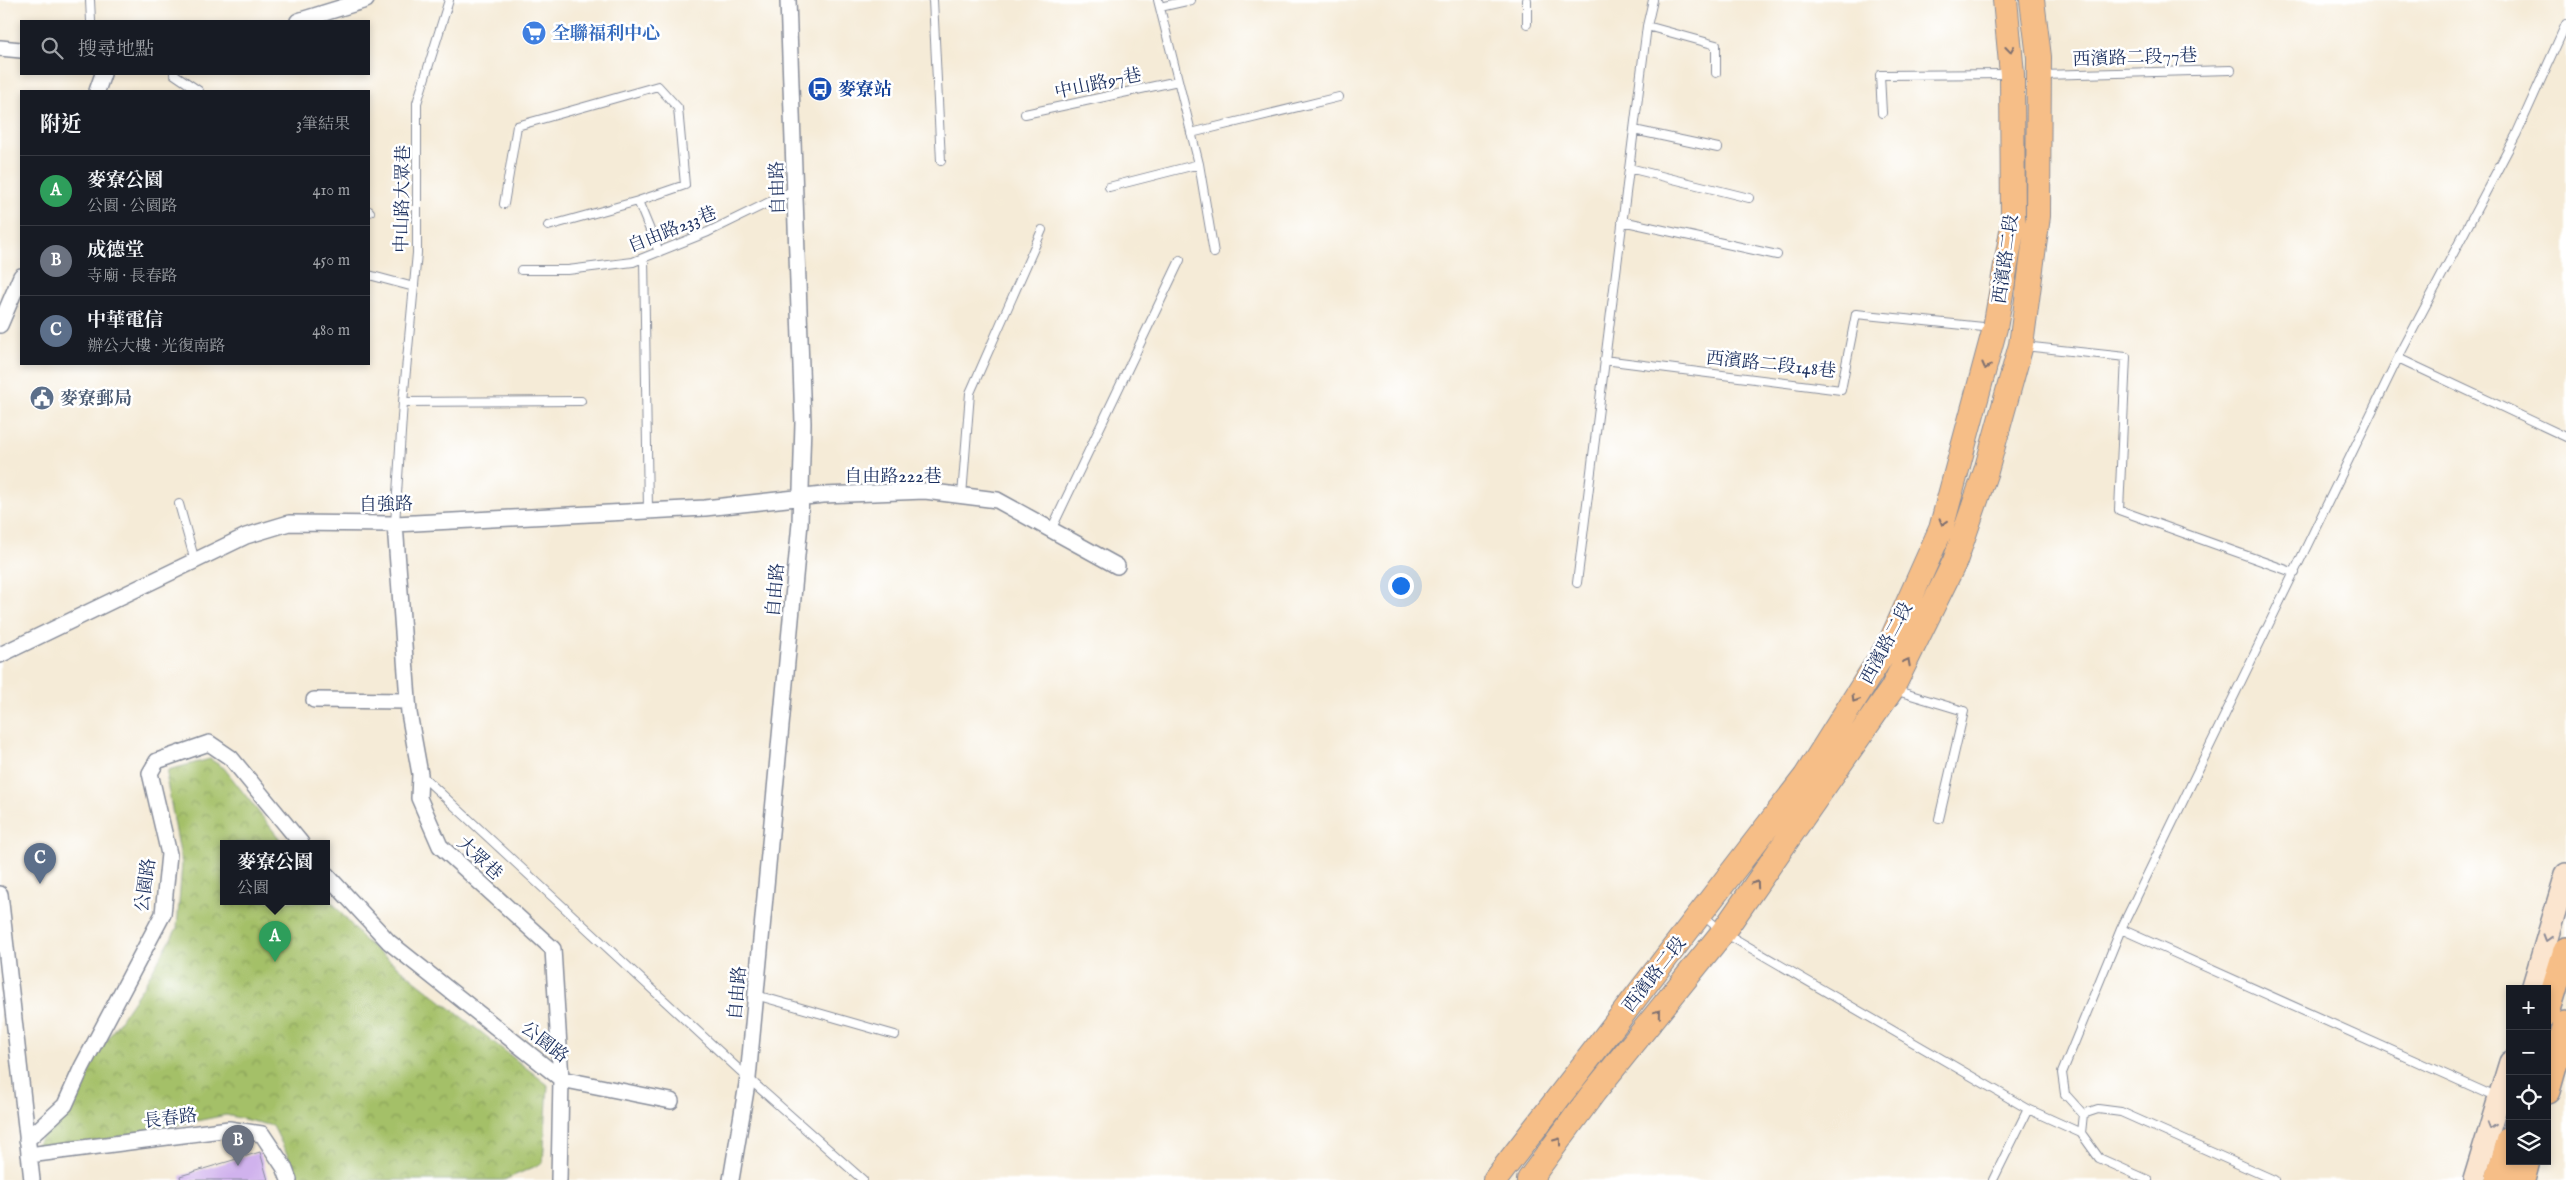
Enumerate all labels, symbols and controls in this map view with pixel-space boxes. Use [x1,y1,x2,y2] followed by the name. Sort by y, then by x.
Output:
[20,20,370,75] search box
[521,20,547,46] supermarket icon: 全聯福利中心
[552,23,660,46] place label: 全聯福利中心
[38,34,66,62] icon: search
[78,38,154,62] text: 搜尋地點
[2004,45,2015,53] one-way arrow
[2072,45,2198,72] street label: 西濱路二段77巷
[1053,64,1144,105] street label: 中山路97巷
[807,76,833,102] bus stop icon: 麥寮站
[838,79,892,102] place label: 麥寮站
[40,112,82,139] text: 附近
[296,115,350,135] text: 3筆結果
[391,145,416,253] street label: 中山路大眾巷
[766,161,791,215] street label: 自由路
[87,169,163,193] text: 麥寮公園
[51,181,61,201] text: A
[313,181,350,201] text: 410 m
[87,197,178,217] text: 公園 · 公園路
[625,202,720,259] street label: 自由路233巷
[1989,213,2024,305] street label: 西濱路二段
[87,239,144,263] text: 成德堂
[51,251,61,271] text: B
[313,251,350,271] text: 450 m
[87,267,178,287] text: 寺廟 · 長春路
[87,309,163,333] text: 中華電信
[50,321,62,341] text: C
[312,321,350,341] text: 480 m
[87,337,226,357] text: 辦公大樓 · 光復南路
[1705,347,1837,384] street label: 西濱路二段148巷
[1981,361,1992,370] one-way arrow
[29,385,55,411] public building icon: 麥寮郵局
[60,388,132,411] place label: 麥寮郵局
[844,466,942,489] street label: 自由路222巷
[359,494,413,517] street label: 自強路
[1938,518,1948,526] one-way arrow
[763,562,790,618] street label: 自由路
[1388,573,1414,599] your location
[1856,599,1919,689] street label: 西濱路二段
[1901,659,1911,668] one-way arrow
[1852,693,1861,702] one-way arrow
[451,832,507,886] street label: 大眾巷
[220,840,330,905] popup
[24,843,56,884] pin: C
[237,851,313,875] text: 麥寮公園
[131,857,162,914] street label: 公園路
[237,879,269,899] text: 公園
[1750,880,1759,889] one-way arrow
[259,921,291,962] pin: A
[1618,932,1692,1017] street label: 西濱路二段
[2543,933,2553,941] one-way arrow
[725,965,752,1021] street label: 自由路
[2506,985,2551,1165] map controls
[2506,985,2551,1030] button: +
[1652,1009,1661,1018] one-way arrow
[516,1017,572,1069] street label: 公園路
[2506,1030,2551,1075] button: −
[2506,1075,2551,1120] button: locate
[142,1105,198,1134] street label: 長春路
[2506,1120,2551,1165] button: layers
[2486,1121,2496,1129] one-way arrow
[222,1125,254,1166] pin: B
[1552,1137,1561,1147] one-way arrow

